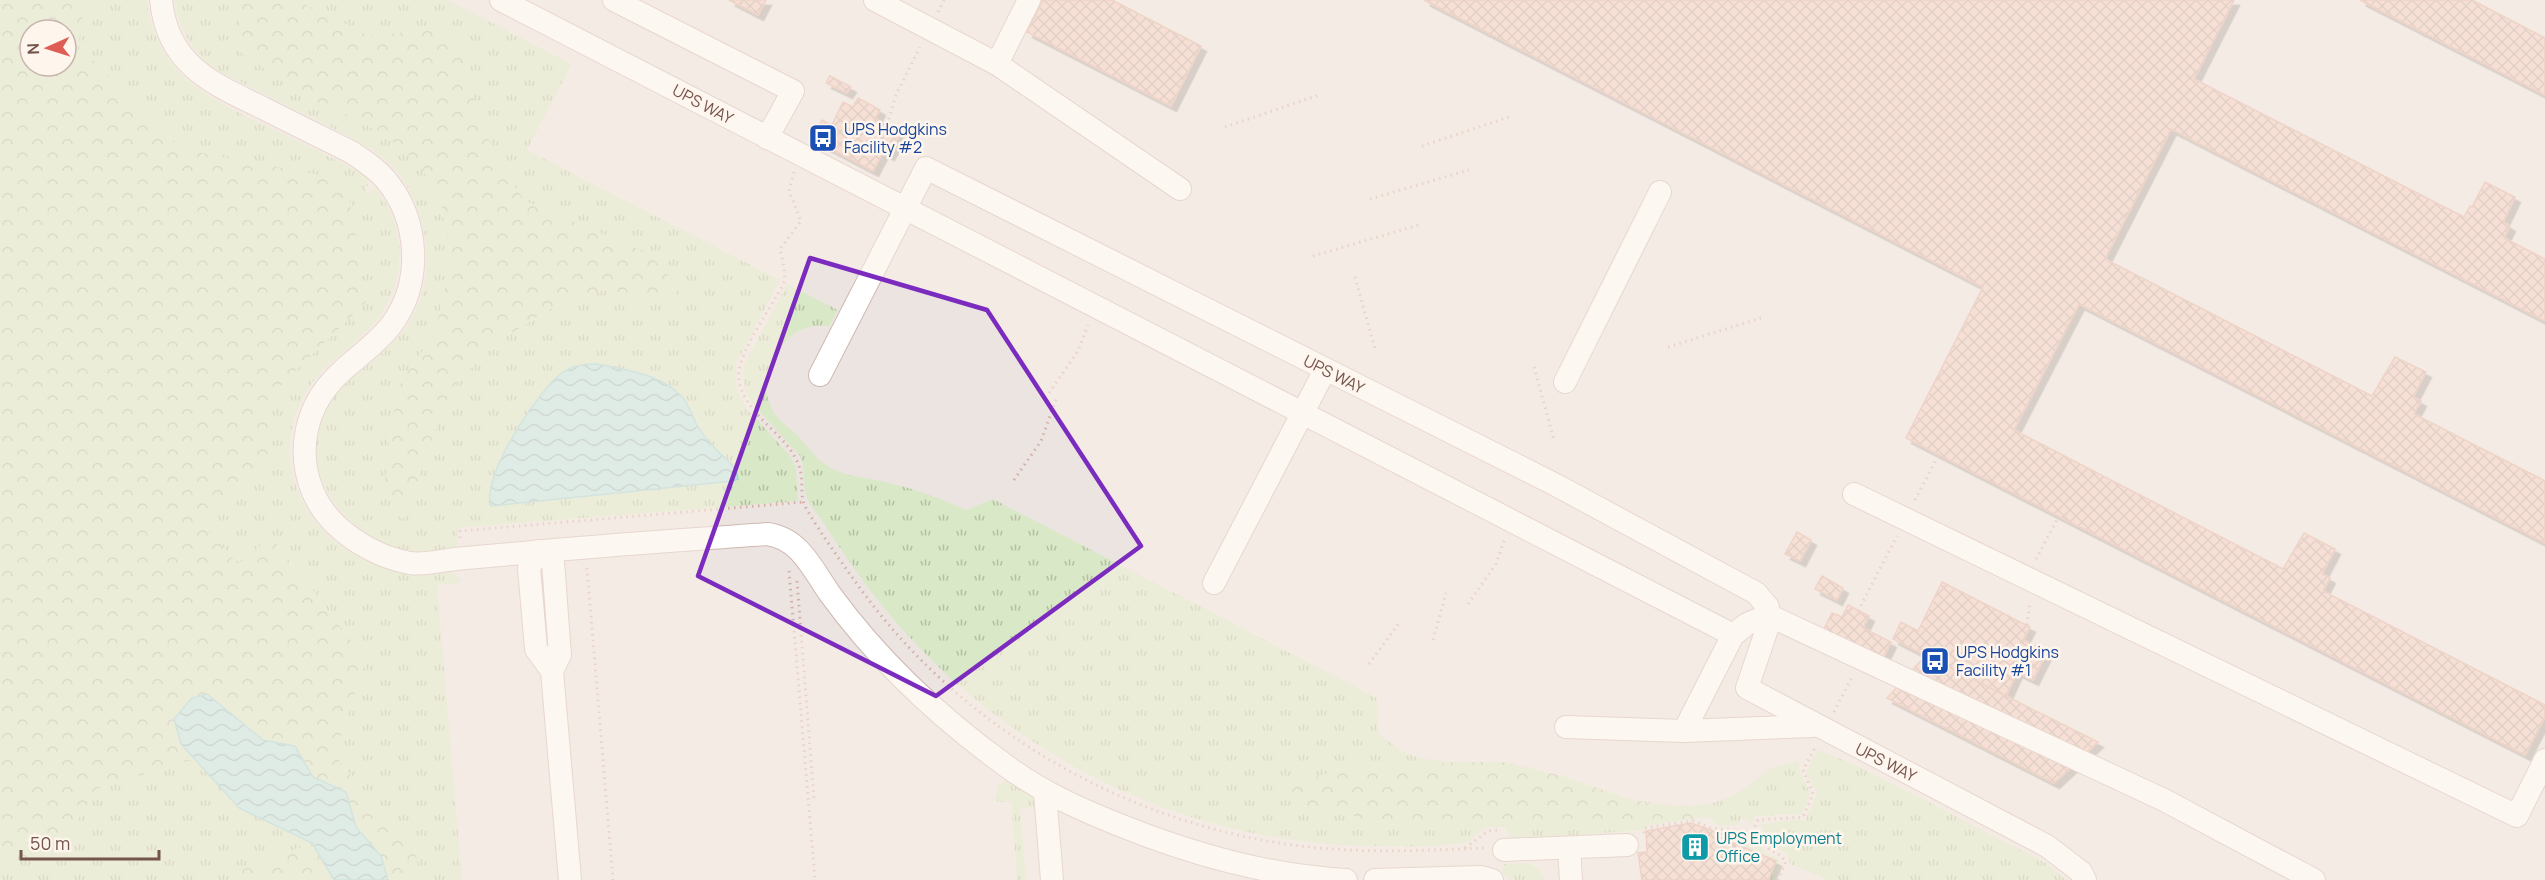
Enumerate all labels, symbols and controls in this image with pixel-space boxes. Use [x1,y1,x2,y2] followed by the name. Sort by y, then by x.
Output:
[18,18,78,78] north arrow
[22,42,44,55] text: N
[669,79,737,129] street label: UPS WAY
[844,118,947,158] place label: UPS Hodgkins Facility #2
[807,122,839,154] bus stop icon: UPS Hodgkins Facility #2
[1300,349,1368,399] street label: UPS WAY
[1956,641,2059,681] place label: UPS Hodgkins Facility #1
[1919,645,1951,677] bus stop icon: UPS Hodgkins Facility #1
[1852,737,1920,787] street label: UPS WAY
[21,823,159,861] scale bar
[1716,827,1842,867] place label: UPS Employment Office
[30,831,70,855] text: 50 m
[1679,831,1711,863] building icon: UPS Employment Office

